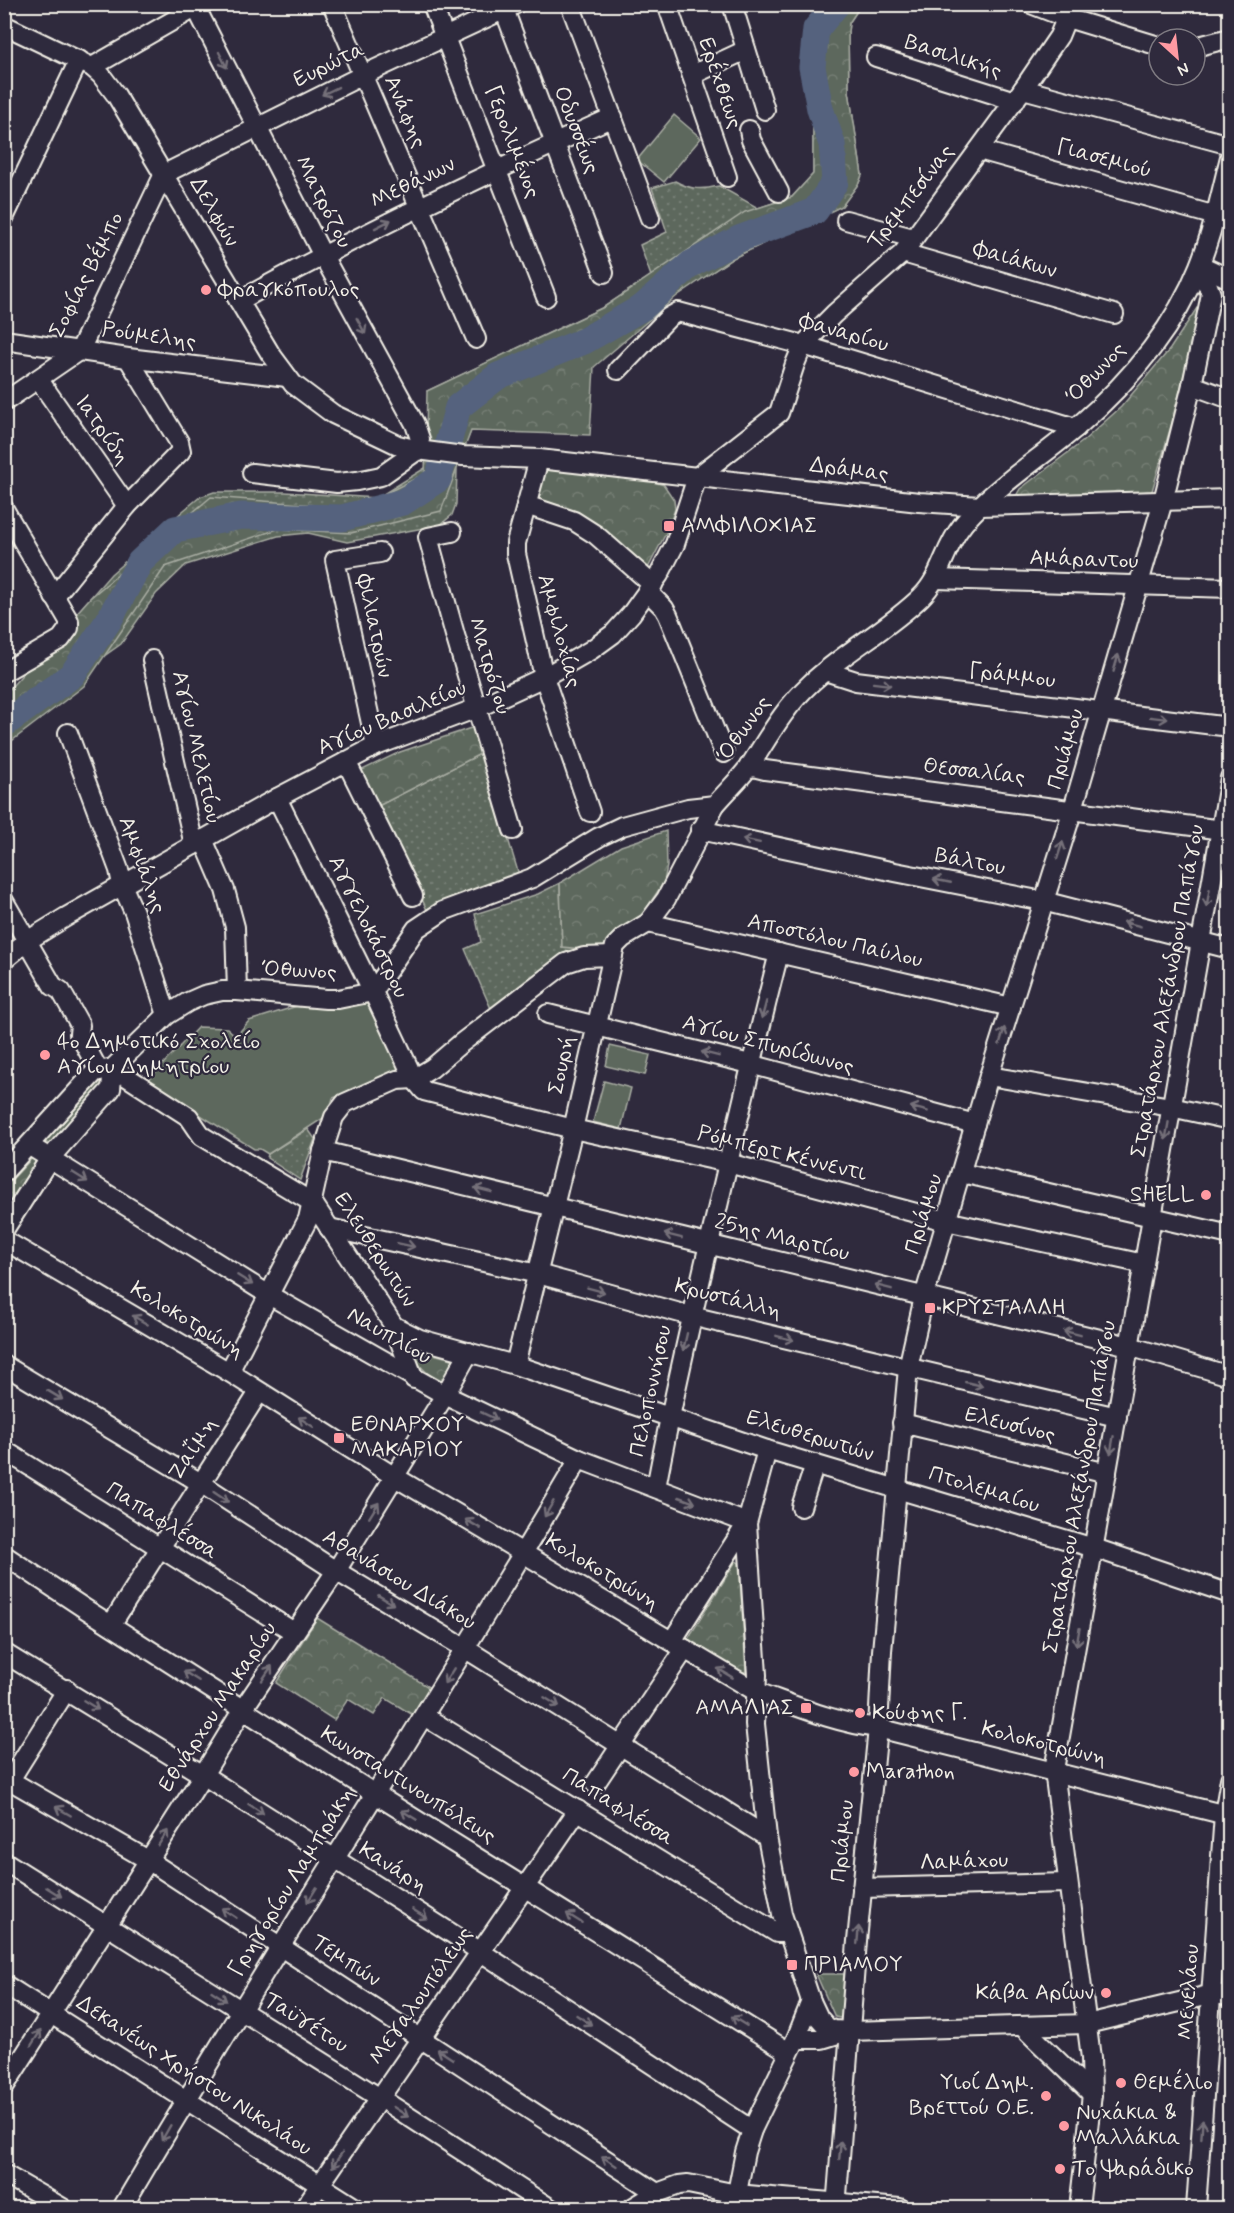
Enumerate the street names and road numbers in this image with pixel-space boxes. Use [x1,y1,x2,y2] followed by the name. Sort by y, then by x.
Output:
[901,28,1005,86] street label: Βασιλικής
[691,33,750,132] street label: Ερέχθεως
[289,36,369,94] street label: Ευρώτα
[377,72,433,152] street label: Ανάφης
[478,81,547,202] street label: Γερολιμένος
[546,82,606,178] street label: Οδυσσέως
[1053,133,1155,185] street label: Γιασεμιού
[861,139,961,255] street label: Τρεμπεσίνας
[366,150,460,216] street label: Μεθάνων
[288,151,358,253] street label: Ματρόζου
[183,172,245,252] street label: Δελφών
[42,207,131,343] street label: Σοφίας Βέμπο
[969,234,1060,285] street label: Φαιάκων
[795,307,892,359] street label: Φαναρίου
[100,316,198,356] street label: Ρούμελης
[1060,336,1132,410] street label: Όθωνος
[68,390,136,470] street label: Ιατρίδη
[808,451,890,489] street label: Δράμας
[1029,544,1139,576] street label: Αμάραντου
[349,571,399,681] street label: Φιλιατρών
[530,571,588,691] street label: Αμφιλοχίας
[461,614,517,718] street label: Ματρόζου
[967,657,1057,695] street label: Γράμμου
[165,668,227,826] street label: Αγίου Μελετίου
[313,674,471,762] street label: Αγίου Βασιλείου
[711,690,777,768] street label: Όθωνος
[1041,705,1091,793] street label: Πριάμου
[921,752,1027,792] street label: Θεσσαλίας
[112,813,172,917] street label: Αμφιάλης
[1125,822,1211,1160] street label: Στρατάρχου Αλεξάνδρου Παπάγου
[932,841,1008,883] street label: Βάλτου
[321,851,415,1003] street label: Αγγελοκάστρου
[745,907,925,975] street label: Αποστόλου Παύλου
[261,955,337,987] street label: Όθωνος
[679,1009,857,1081] street label: Αγίου Σπυρίδωνος
[542,1033,582,1097] street label: Σουρή
[694,1118,871,1189] street label: Ρόμπερτ Κέννεντι
[899,1170,949,1258] street label: Πριάμου
[327,1187,423,1313] street label: Ελευθερωτών
[712,1208,852,1268] street label: 25ης Μαρτίου
[672,1272,784,1326] street label: Κρυστάλλη
[125,1275,249,1365] street label: Κολοκοτρώνη
[342,1301,436,1371] street label: Ναυπλίου
[1037,1318,1123,1656] street label: Στρατάρχου Αλεξάνδρου Παπάγου
[623,1323,679,1459] street label: Πελοποννήσου
[962,1400,1058,1450] street label: Ελευσίνος
[743,1403,877,1469] street label: Ελευθερωτών
[162,1412,224,1486] street label: Ζαΐμη
[925,1460,1043,1520] street label: Πτολεμαίου
[101,1475,224,1566] street label: Παπαφλέσσα
[317,1523,481,1637] street label: Αθανάσιου Διάκου
[540,1527,664,1617] street label: Κολοκοτρώνη
[153,1617,284,1797] street label: Εθνάρχου Μακαρίου
[978,1715,1110,1773] street label: Κολοκοτρώνη
[315,1720,501,1850] street label: Κωνσταντινουπόλεως
[557,1761,680,1852] street label: Παπαφλέσσα
[222,1782,362,1982] street label: Γρηγορίου Λαμπράκη
[825,1798,861,1884] street label: Πριάμου
[353,1836,433,1900] street label: Κανάρη
[919,1846,1009,1878] street label: Λαμάχου
[363,1921,479,2071] street label: Μεγαλουπόλεως
[306,1928,386,1994] street label: Τεμπών
[1172,1943,1206,2041] street label: Μενελάου
[259,1985,354,2060] street label: Ταϋγέτου
[71,1988,318,2163] street label: Δεκανέως Χρήστου Νικολάου

